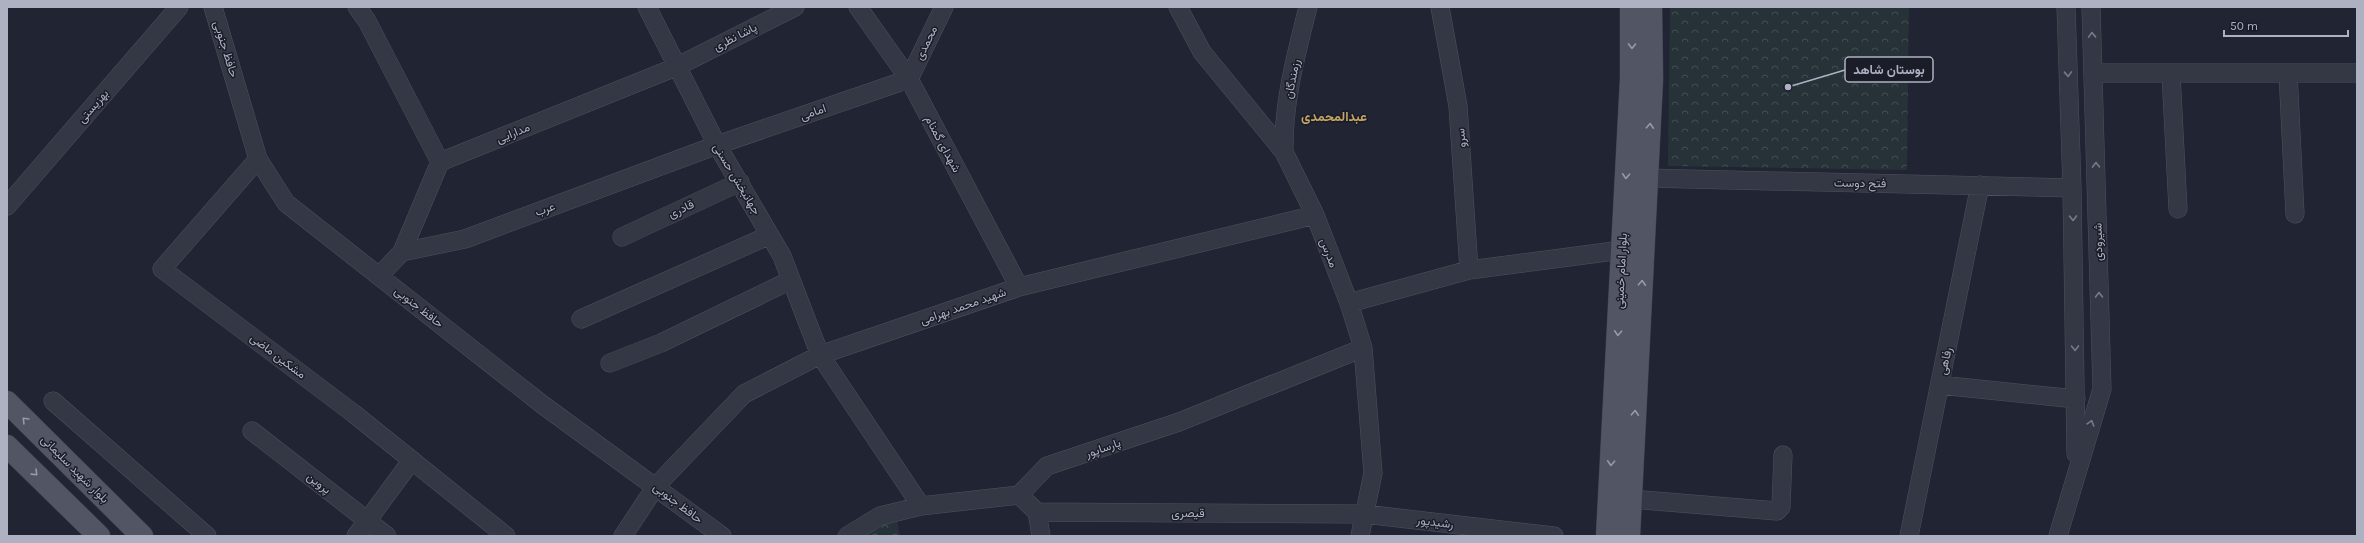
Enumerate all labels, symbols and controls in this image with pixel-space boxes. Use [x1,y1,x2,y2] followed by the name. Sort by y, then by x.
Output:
[2224,12,2348,38] scale bar
[210,19,241,79] street label: حافظ جنوبی
[2230,19,2258,33] text: 50 m
[711,20,760,55] street label: پاشا نظری
[912,24,941,63] street label: محمدی
[2088,32,2097,38] one-way arrow
[1628,43,1636,49] one-way arrow
[1845,57,1933,82] callout: بوستان شاهد
[1281,58,1304,100] street label: رزمندگان
[1853,62,1925,78] text: بوستان شاهد
[2064,71,2072,77] one-way arrow
[75,86,112,126] street label: بهزیستی
[798,101,828,124] street label: امامی
[1301,109,1367,124] district label: عبدالمحمدی
[921,113,964,175] street label: شهدای گمنام
[494,120,532,147] street label: مدارایی
[1646,123,1654,129] one-way arrow
[1453,128,1470,148] street label: سرو
[709,141,764,218] street label: جهانبخش حسنی
[2092,162,2100,168] one-way arrow
[1622,173,1631,179] one-way arrow
[1834,176,1886,192] street label: فتح دوست
[666,197,697,222] street label: قادری
[533,199,557,220] street label: عرب
[2068,215,2077,221] one-way arrow
[2091,223,2106,261] street label: شیرودی
[1612,233,1631,309] street label: بلوار امام خمینی
[1316,236,1341,270] street label: مدرس
[1638,280,1646,286] one-way arrow
[391,283,446,331] street label: حافظ جنوبی
[918,285,1008,328] street label: شهید محمد بهرامی
[2095,292,2104,298] one-way arrow
[247,330,309,382] street label: مشکین ماضی
[1614,331,1622,337] one-way arrow
[2071,345,2079,351] one-way arrow
[1935,346,1956,376] street label: رفاهی
[1631,410,1640,416] one-way arrow
[22,417,30,425] one-way arrow
[2086,420,2095,427] one-way arrow
[37,432,112,507] street label: بلوار شهید سلیمانی
[1083,435,1123,462] street label: پارساپور
[1607,460,1616,466] one-way arrow
[30,468,38,476] one-way arrow
[304,469,334,498] street label: پروین
[650,480,706,527] street label: حافظ جنوبی
[1171,506,1205,521] street label: قیصری
[1415,513,1454,532] street label: رشیدپور

